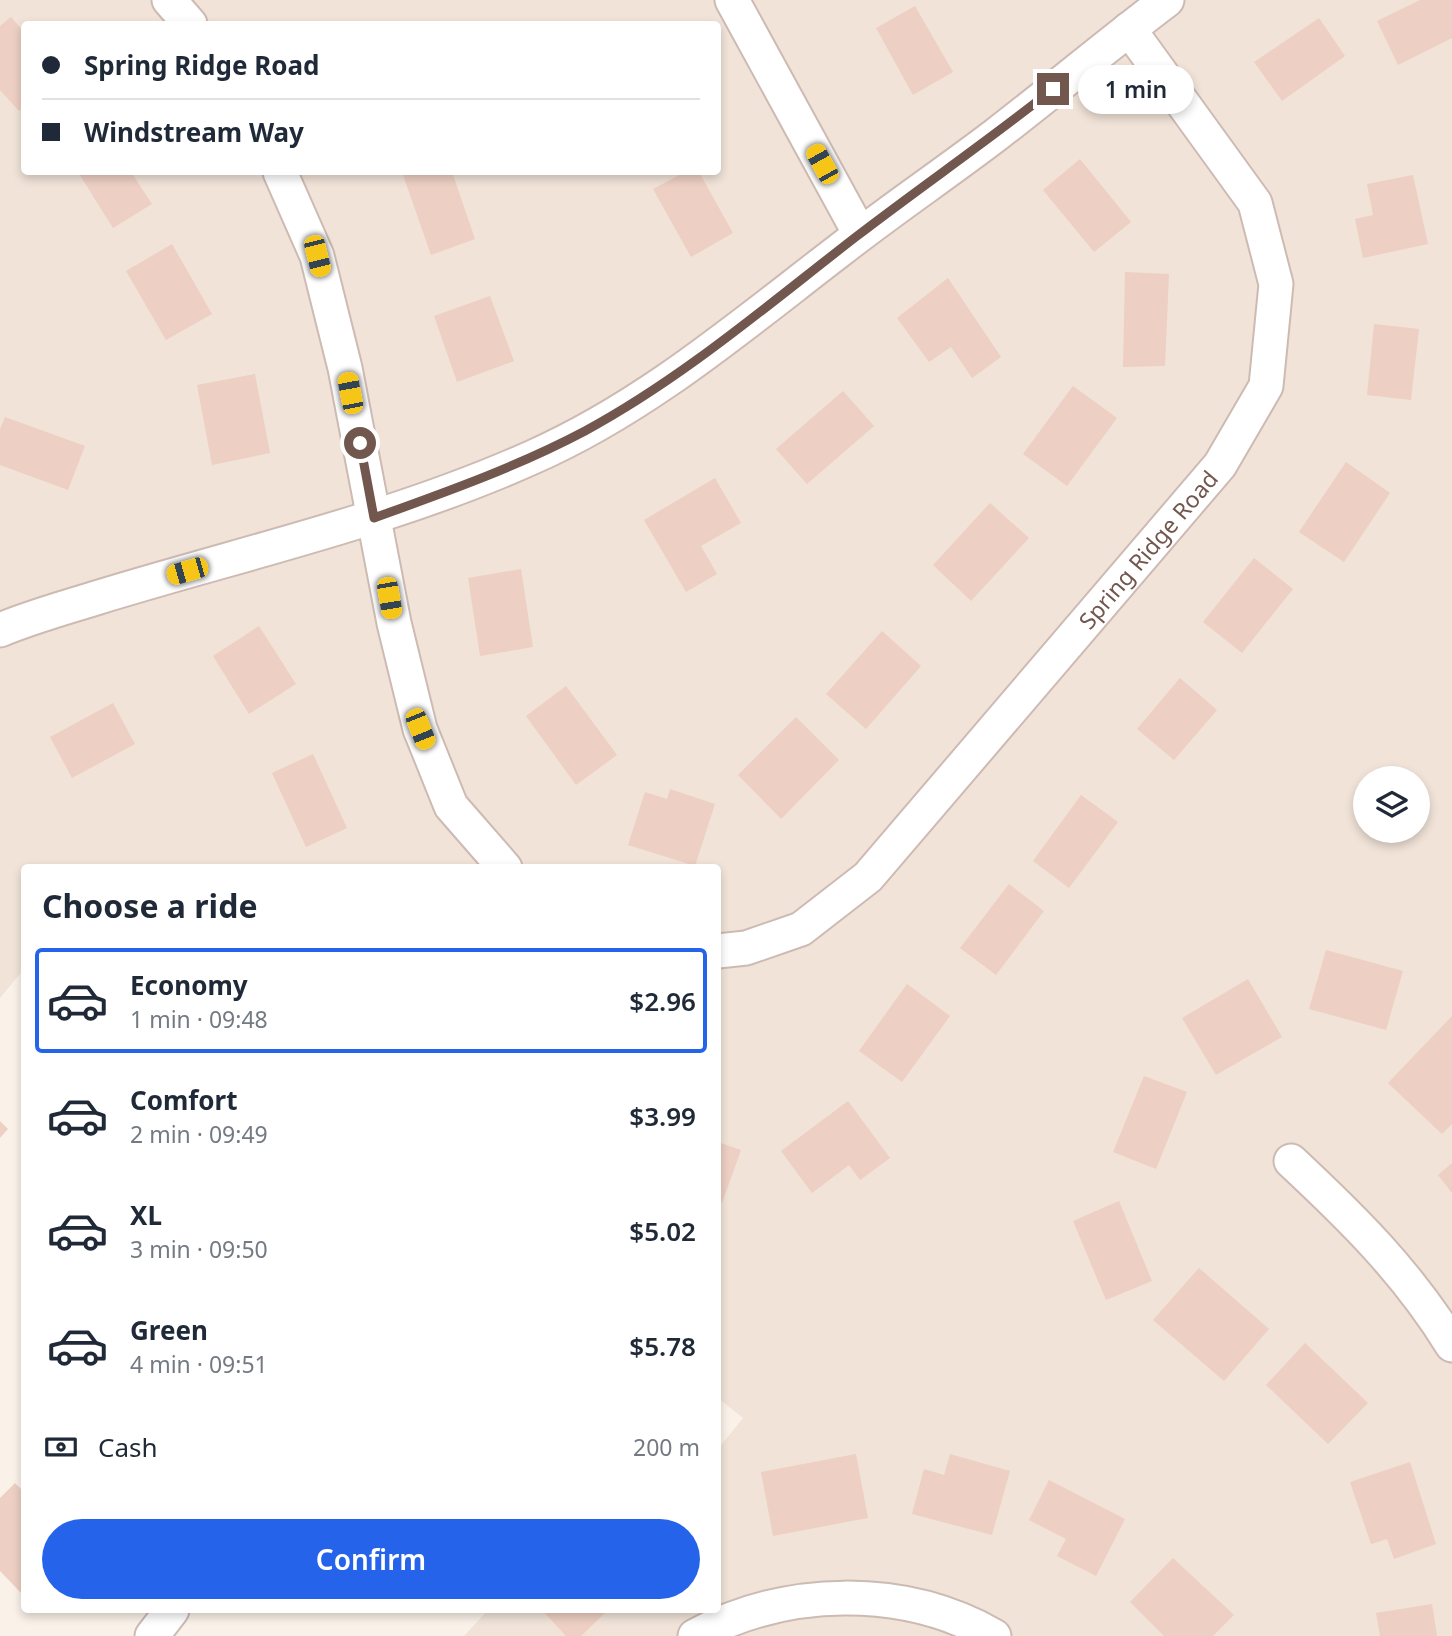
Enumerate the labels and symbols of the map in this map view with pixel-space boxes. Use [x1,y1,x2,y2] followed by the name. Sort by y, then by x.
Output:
[1078,64,1193,114] callout: 1 min
[1037,73,1069,105] route end
[803,141,842,187] car
[302,233,333,279] car
[336,370,365,416] car
[344,427,376,459] route start
[1071,463,1225,636] street label: Spring Ridge Road
[164,555,211,587] car
[376,575,403,621] car
[403,706,438,752] car

